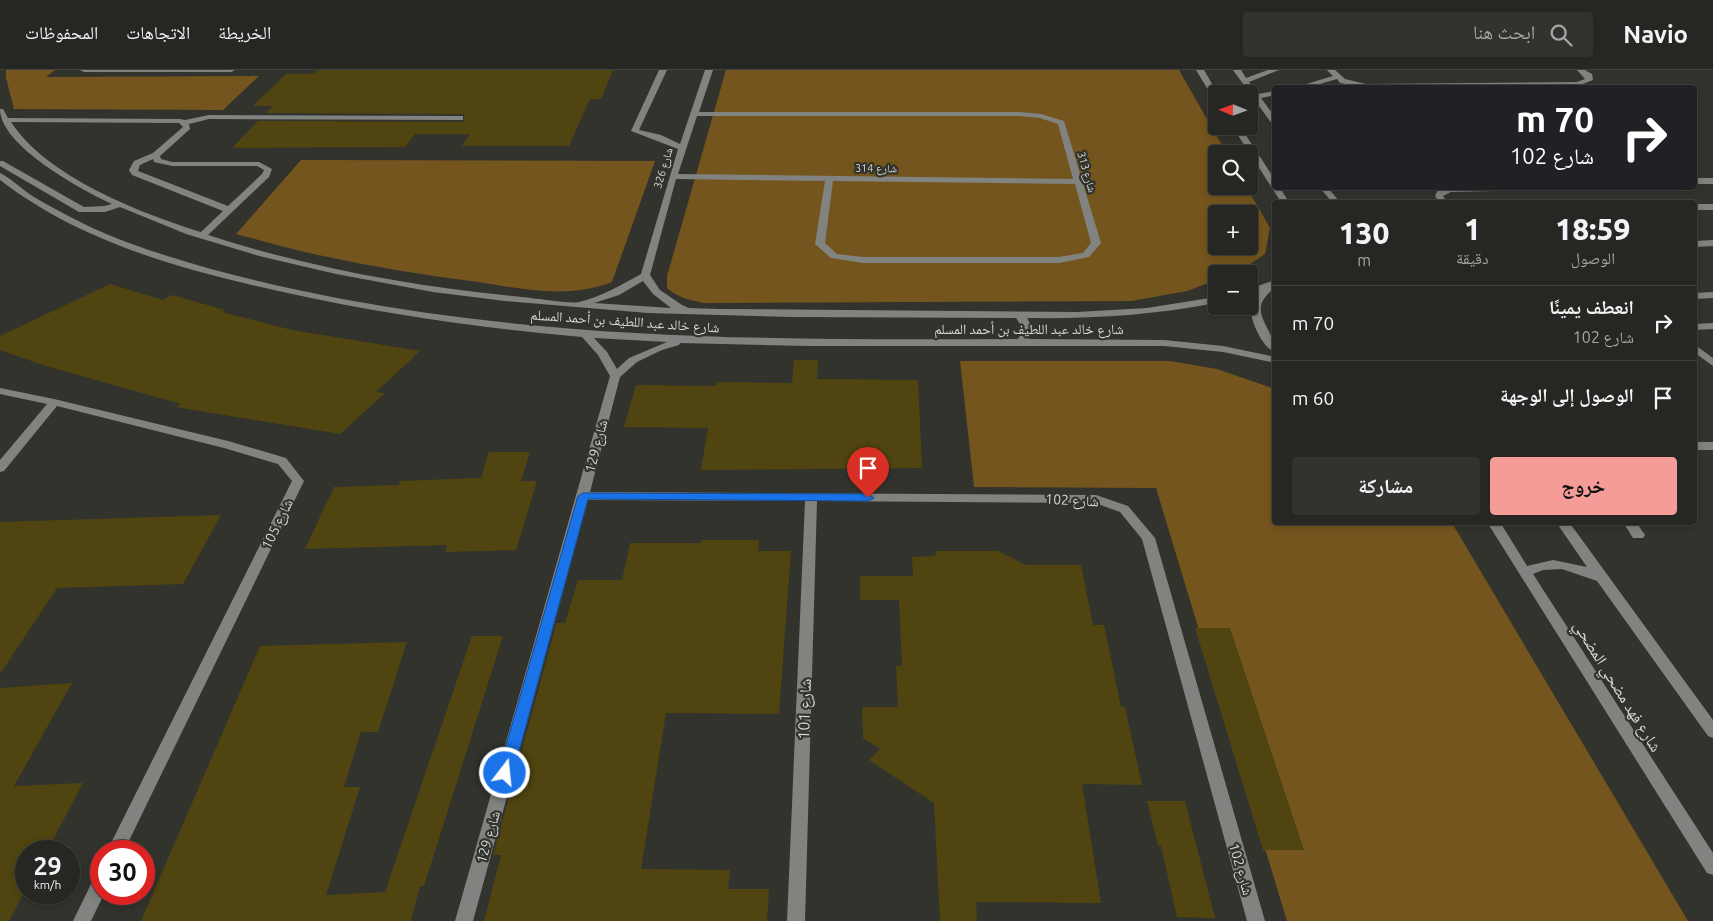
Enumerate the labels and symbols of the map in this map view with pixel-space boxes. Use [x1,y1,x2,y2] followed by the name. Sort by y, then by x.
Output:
[1208,85,1258,135] north arrow
[651,146,676,190] street label: شارع 326
[1074,150,1099,194] street label: شارع 313
[855,162,897,175] street label: شارع 314
[530,306,720,338] street label: شارع خالد عبد اللطيف بن أحمد المسلم
[934,321,1124,339] street label: شارع خالد عبد اللطيف بن أحمد المسلم
[581,418,613,474] street label: شارع 129
[847,447,889,498] pin
[1045,491,1099,511] street label: شارع 102
[258,496,298,552] street label: شارع 105
[1567,617,1666,757] street label: شارع فهد مضحي المضحي
[794,678,816,740] street label: شارع 101
[478,746,530,798] position arrow
[473,809,505,865] street label: شارع 129
[90,840,155,905] speed limit sign: 30
[1224,841,1256,897] street label: شارع 102

